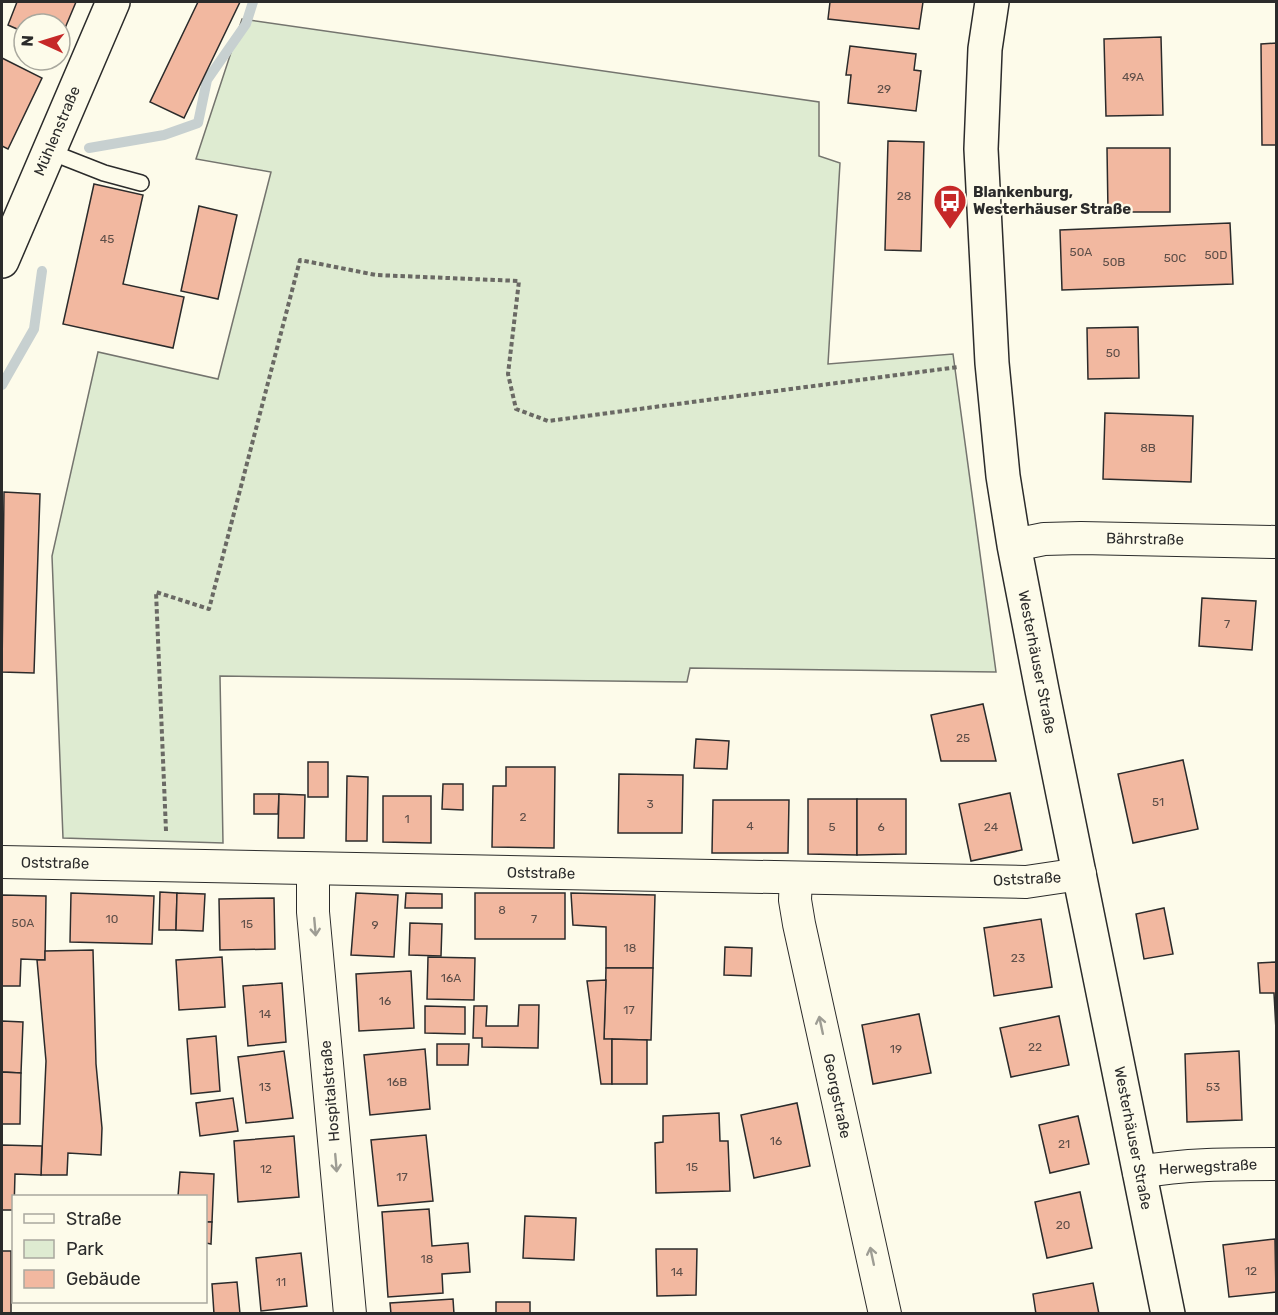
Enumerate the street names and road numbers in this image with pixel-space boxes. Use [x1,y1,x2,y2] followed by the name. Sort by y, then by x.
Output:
[30,83,84,179] street label: Mühlenstraße
[1106,529,1184,549] street label: Bährstraße
[1014,589,1060,735] street label: Westerhäuser Straße
[21,853,89,873] street label: Oststraße
[507,863,575,883] street label: Oststraße
[992,868,1062,890] street label: Oststraße
[317,1039,343,1143] street label: Hospitalstraße
[819,1052,855,1140] street label: Georgstraße
[1110,1065,1156,1211] street label: Westerhäuser Straße
[1158,1155,1258,1179] street label: Herwegstraße

